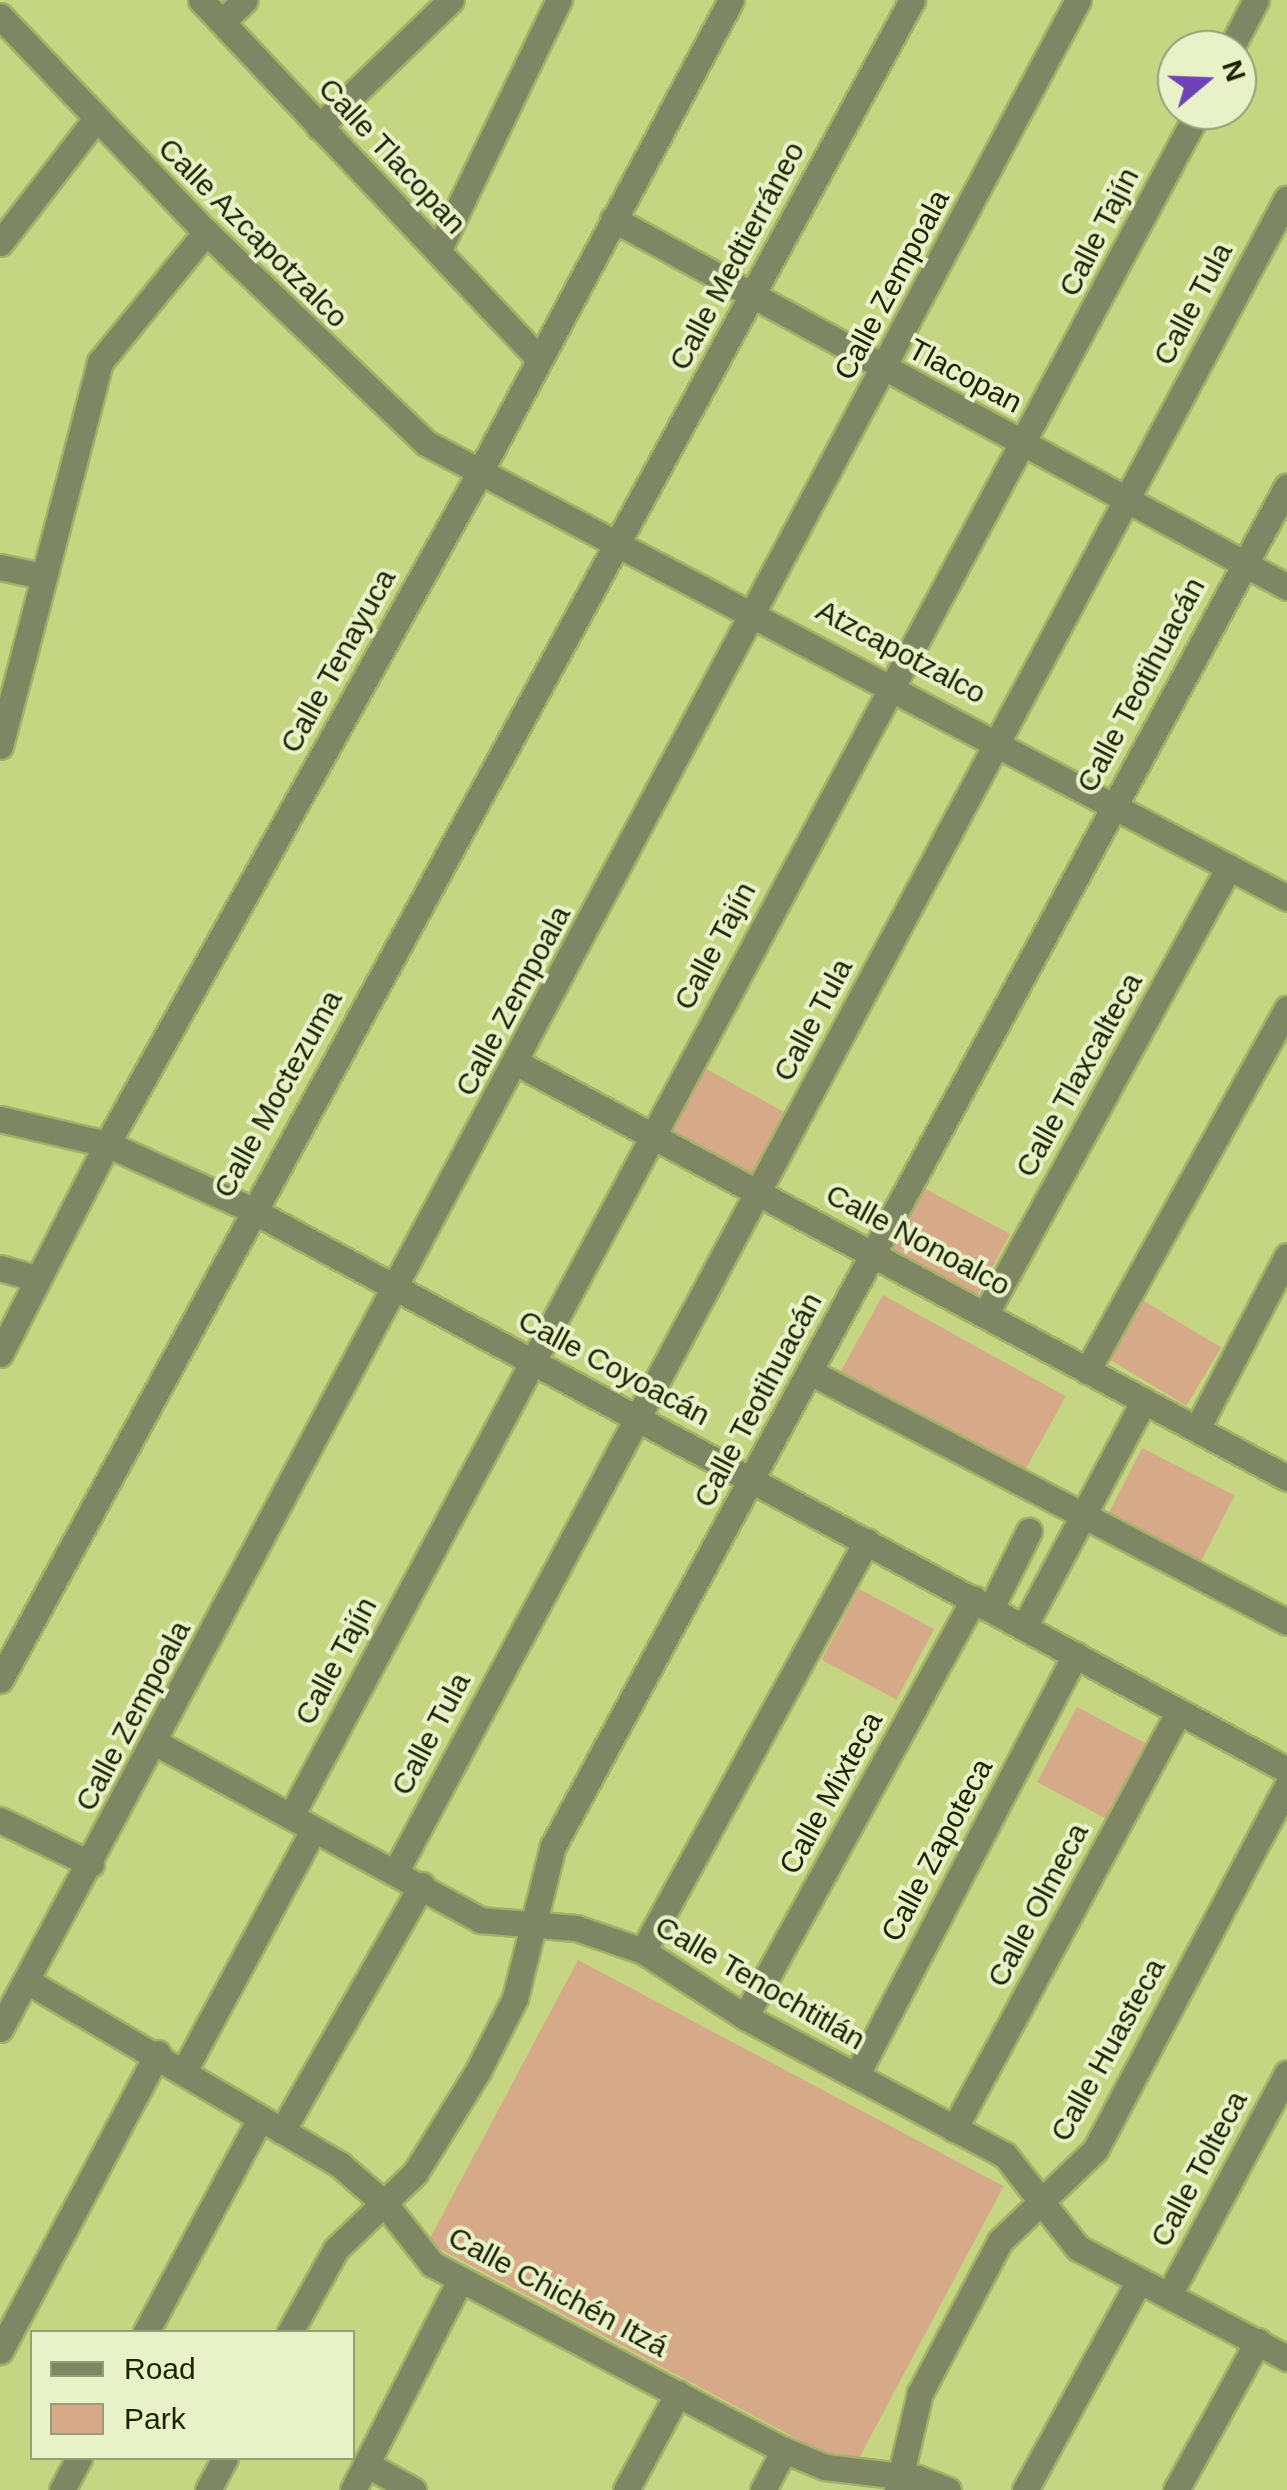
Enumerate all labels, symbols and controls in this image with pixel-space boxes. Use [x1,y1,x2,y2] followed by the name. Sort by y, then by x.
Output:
[1157,30,1257,130] north arrow
[1216,56,1252,85] text: N
[311,71,473,241] street label: Calle Tlacopan
[150,130,356,336] street label: Calle Azcapotzalco
[662,136,812,376] street label: Calle Medtierráneo
[1051,161,1147,303] street label: Calle Tajín
[827,184,957,386] street label: Calle Zempoala
[1146,236,1240,372] street label: Calle Tula
[902,331,1028,421] street label: Tlacopan
[273,563,403,759] street label: Calle Tenayuca
[1069,571,1213,799] street label: Calle Teotihuacán
[810,592,992,712] street label: Atzcapotzalco
[666,876,764,1016] street label: Calle Tajín
[448,900,578,1102] street label: Calle Zempoala
[766,952,860,1088] street label: Calle Tula
[1008,966,1150,1184] street label: Calle Tlaxcalteca
[206,984,350,1204] street label: Calle Moctezuma
[820,1176,1016,1304] street label: Calle Nonoalco
[686,1286,830,1514] street label: Calle Teotihuacán
[512,1302,716,1434] street label: Calle Coyoacán
[287,1591,385,1731] street label: Calle Tajín
[68,1615,198,1817] street label: Calle Zempoala
[384,1666,478,1802] street label: Calle Tula
[772,1706,890,1880] street label: Calle Mixteca
[874,1752,1000,1948] street label: Calle Zapoteca
[980,1817,1096,1993] street label: Calle Olmeca
[648,1908,872,2058] street label: Calle Tenochtitlán
[1043,1952,1173,2148] street label: Calle Huasteca
[1143,2085,1255,2253] street label: Calle Tolteca
[442,2219,674,2365] street label: Calle Chichén Itzá
[30,2330,355,2460] legend
[124,2352,196,2385] text: Road
[124,2402,186,2435] text: Park

